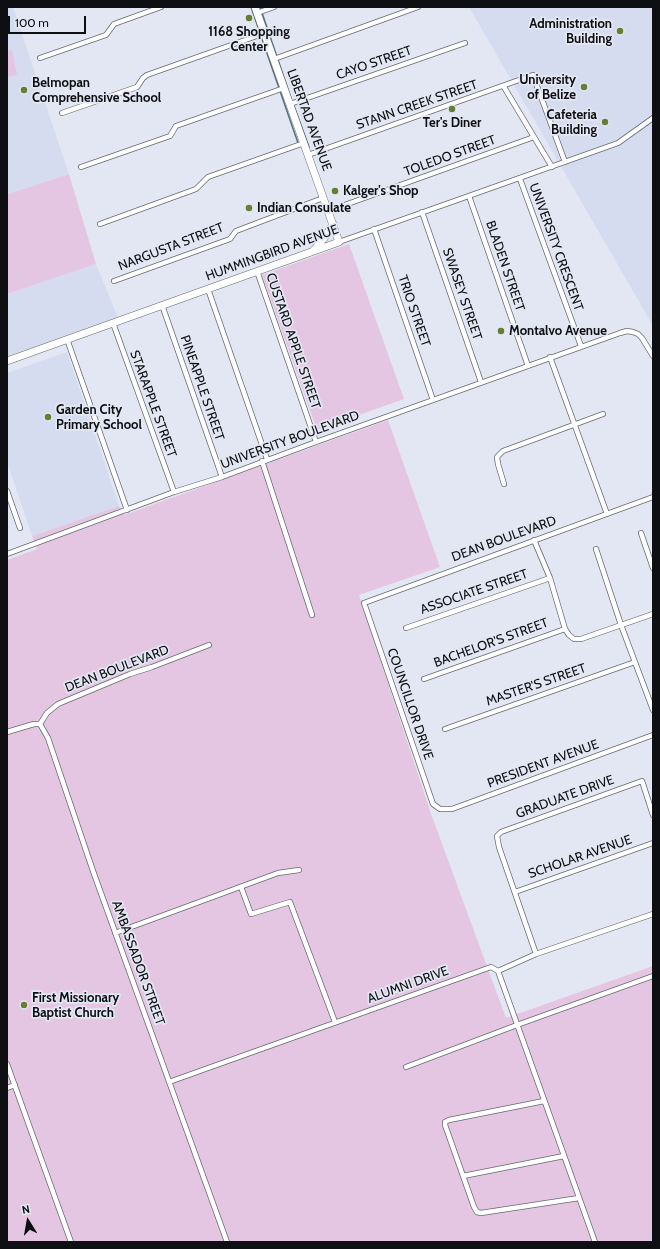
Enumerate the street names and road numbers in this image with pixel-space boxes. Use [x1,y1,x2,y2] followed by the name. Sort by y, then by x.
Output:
[334,43,414,83] street label: CAYO STREET
[283,67,335,173] street label: LIBERTAD AVENUE
[354,77,480,133] street label: STANN CREEK STREET
[402,132,498,180] street label: TOLEDO STREET
[526,181,586,313] street label: UNIVERSITY CRESCENT
[482,219,528,313] street label: BLADEN STREET
[116,220,226,274] street label: NARGUSTA STREET
[203,222,341,284] street label: HUMMINGBIRD AVENUE
[439,246,485,342] street label: SWASEY STREET
[262,271,324,411] street label: CUSTARD APPLE STREET
[394,273,434,349] street label: TRIO STREET
[177,333,227,443] street label: PINEAPPLE STREET
[126,348,180,460] street label: STARAPPLE STREET
[219,408,361,472] street label: UNIVERSITY BOULEVARD
[450,513,558,565] street label: DEAN BOULEVARD
[418,566,530,618] street label: ASSOCIATE STREET
[432,615,550,671] street label: BACHELOR'S STREET
[63,642,171,696] street label: DEAN BOULEVARD
[384,646,436,762] street label: COUNCILLOR DRIVE
[484,661,588,709] street label: MASTER'S STREET
[485,737,601,791] street label: PRESIDENT AVENUE
[514,772,616,822] street label: GRADUATE DRIVE
[526,832,634,882] street label: SCHOLAR AVENUE
[108,899,168,1027] street label: AMBASSADOR STREET
[365,963,451,1007] street label: ALUMNI DRIVE

